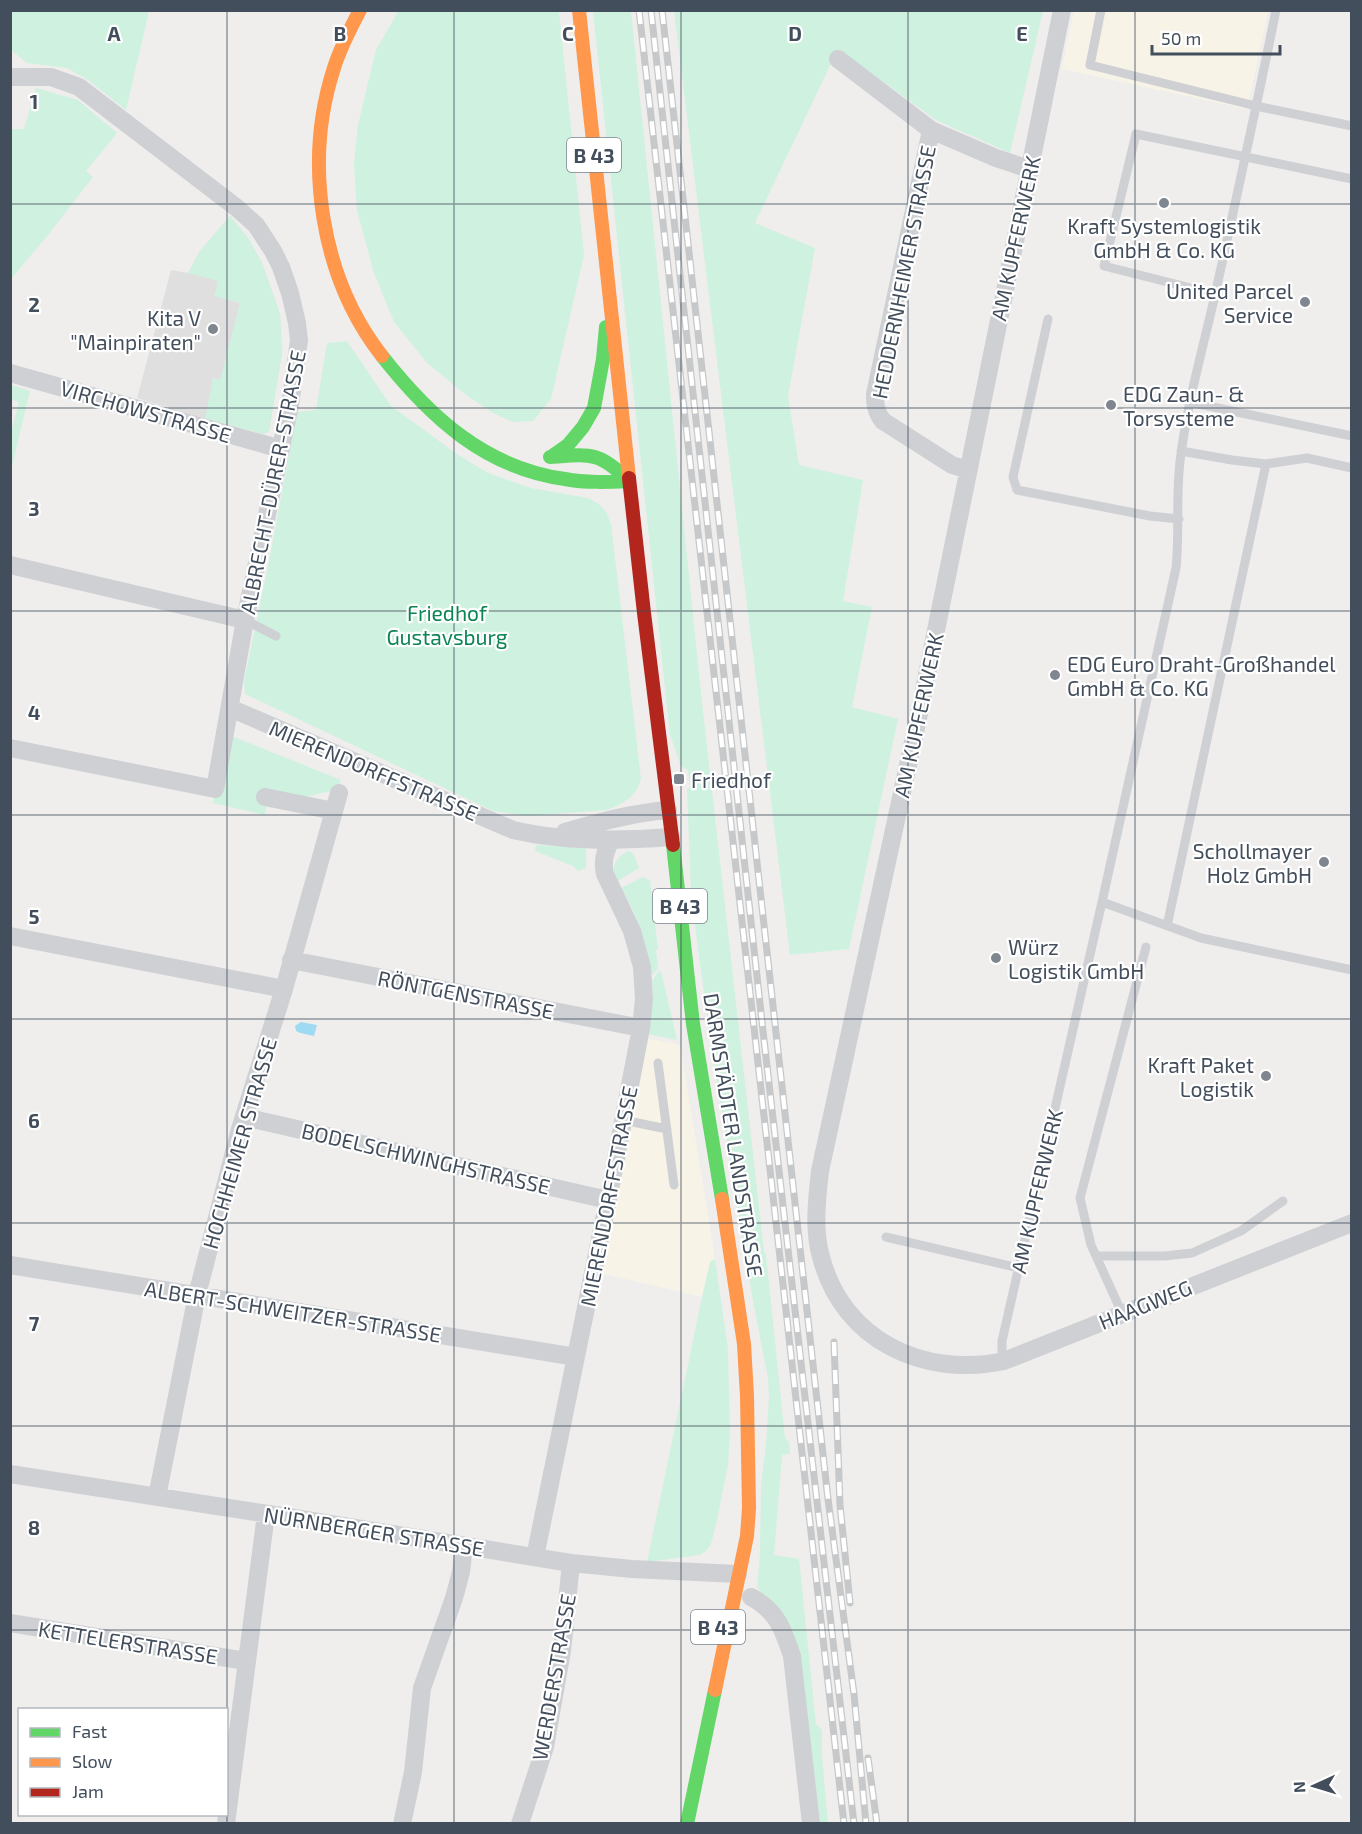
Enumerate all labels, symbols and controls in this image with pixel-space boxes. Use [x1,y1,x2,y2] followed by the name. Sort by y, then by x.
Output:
[1152,18,1280,56] scale bar
[107,21,121,45] text: A
[334,21,346,45] text: B
[562,21,574,45] text: C
[788,21,802,45] text: D
[1016,21,1028,45] text: E
[1161,27,1201,49] text: 50 m
[30,89,38,113] text: 1
[567,138,621,172] road number: B 43
[866,143,940,401] street label: HEDDERNHEIMER STRASSE
[985,153,1045,323] street label: AM KUPFERWERK
[1157,196,1171,210] marker: Kraft Systemlogistik GmbH & Co. KG
[1067,213,1261,262] place label: Kraft Systemlogistik GmbH & Co. KG
[1166,278,1294,327] place label: United Parcel Service
[28,292,40,316] text: 2
[1298,295,1312,309] marker: United Parcel Service
[70,305,201,354] place label: Kita V "Mainpiraten"
[206,322,220,336] marker: Kita V "Mainpiraten"
[234,348,310,616] street label: ALBRECHT-DÜRER-STRASSE
[58,375,234,447] street label: VIRCHOWSTRASSE
[1123,381,1245,430] place label: EDG Zaun- & Torsysteme
[1104,398,1118,412] marker: EDG Zaun- & Torsysteme
[28,496,40,520] text: 3
[386,600,508,649] park label: Friedhof Gustavsburg
[888,630,948,800] street label: AM KUPFERWERK
[1067,651,1336,700] place label: EDG Euro Draht-Großhandel GmbH & Co. KG
[1048,668,1062,682] marker: EDG Euro Draht-Großhandel GmbH & Co. KG
[28,700,41,724] text: 4
[266,715,482,825] street label: MIERENDORFFSTRASSE
[691,767,772,792] place label: Friedhof
[672,772,686,786] marker: Friedhof
[1193,838,1313,887] place label: Schollmayer Holz GmbH
[1317,855,1331,869] marker: Schollmayer Holz GmbH
[653,889,707,923] road number: B 43
[28,904,40,928] text: 5
[1008,934,1144,983] place label: Würz Logistik GmbH
[989,951,1003,965] marker: Würz Logistik GmbH
[376,965,556,1023] street label: RÖNTGENSTRASSE
[699,991,769,1279] street label: DARMSTÄDTER LANDSTRASSE
[197,1035,281,1251] street label: HOCHHEIMER STRASSE
[1147,1052,1254,1101] place label: Kraft Paket Logistik
[1259,1069,1273,1083] marker: Kraft Paket Logistik
[574,1084,642,1308] street label: MIERENDORFFSTRASSE
[1005,1106,1067,1276] street label: AM KUPFERWERK
[28,1108,40,1132] text: 6
[299,1117,553,1199] street label: BODELSCHWINGHSTRASSE
[1095,1274,1195,1334] street label: HAAGWEG
[143,1275,443,1347] street label: ALBERT-SCHWEITZER-STRASSE
[29,1311,40,1335] text: 7
[262,1501,486,1561] street label: NÜRNBERGER STRASSE
[28,1515,40,1539] text: 8
[526,1592,580,1762] street label: WERDERSTRASSE
[691,1610,745,1644] road number: B 43
[37,1615,219,1669] street label: KETTELERSTRASSE
[18,1708,228,1816] legend
[72,1720,107,1742] text: Fast
[72,1750,113,1772] text: Slow
[1284,1756,1344,1816] north arrow
[72,1780,104,1802] text: Jam
[1289,1781,1308,1794] text: N

